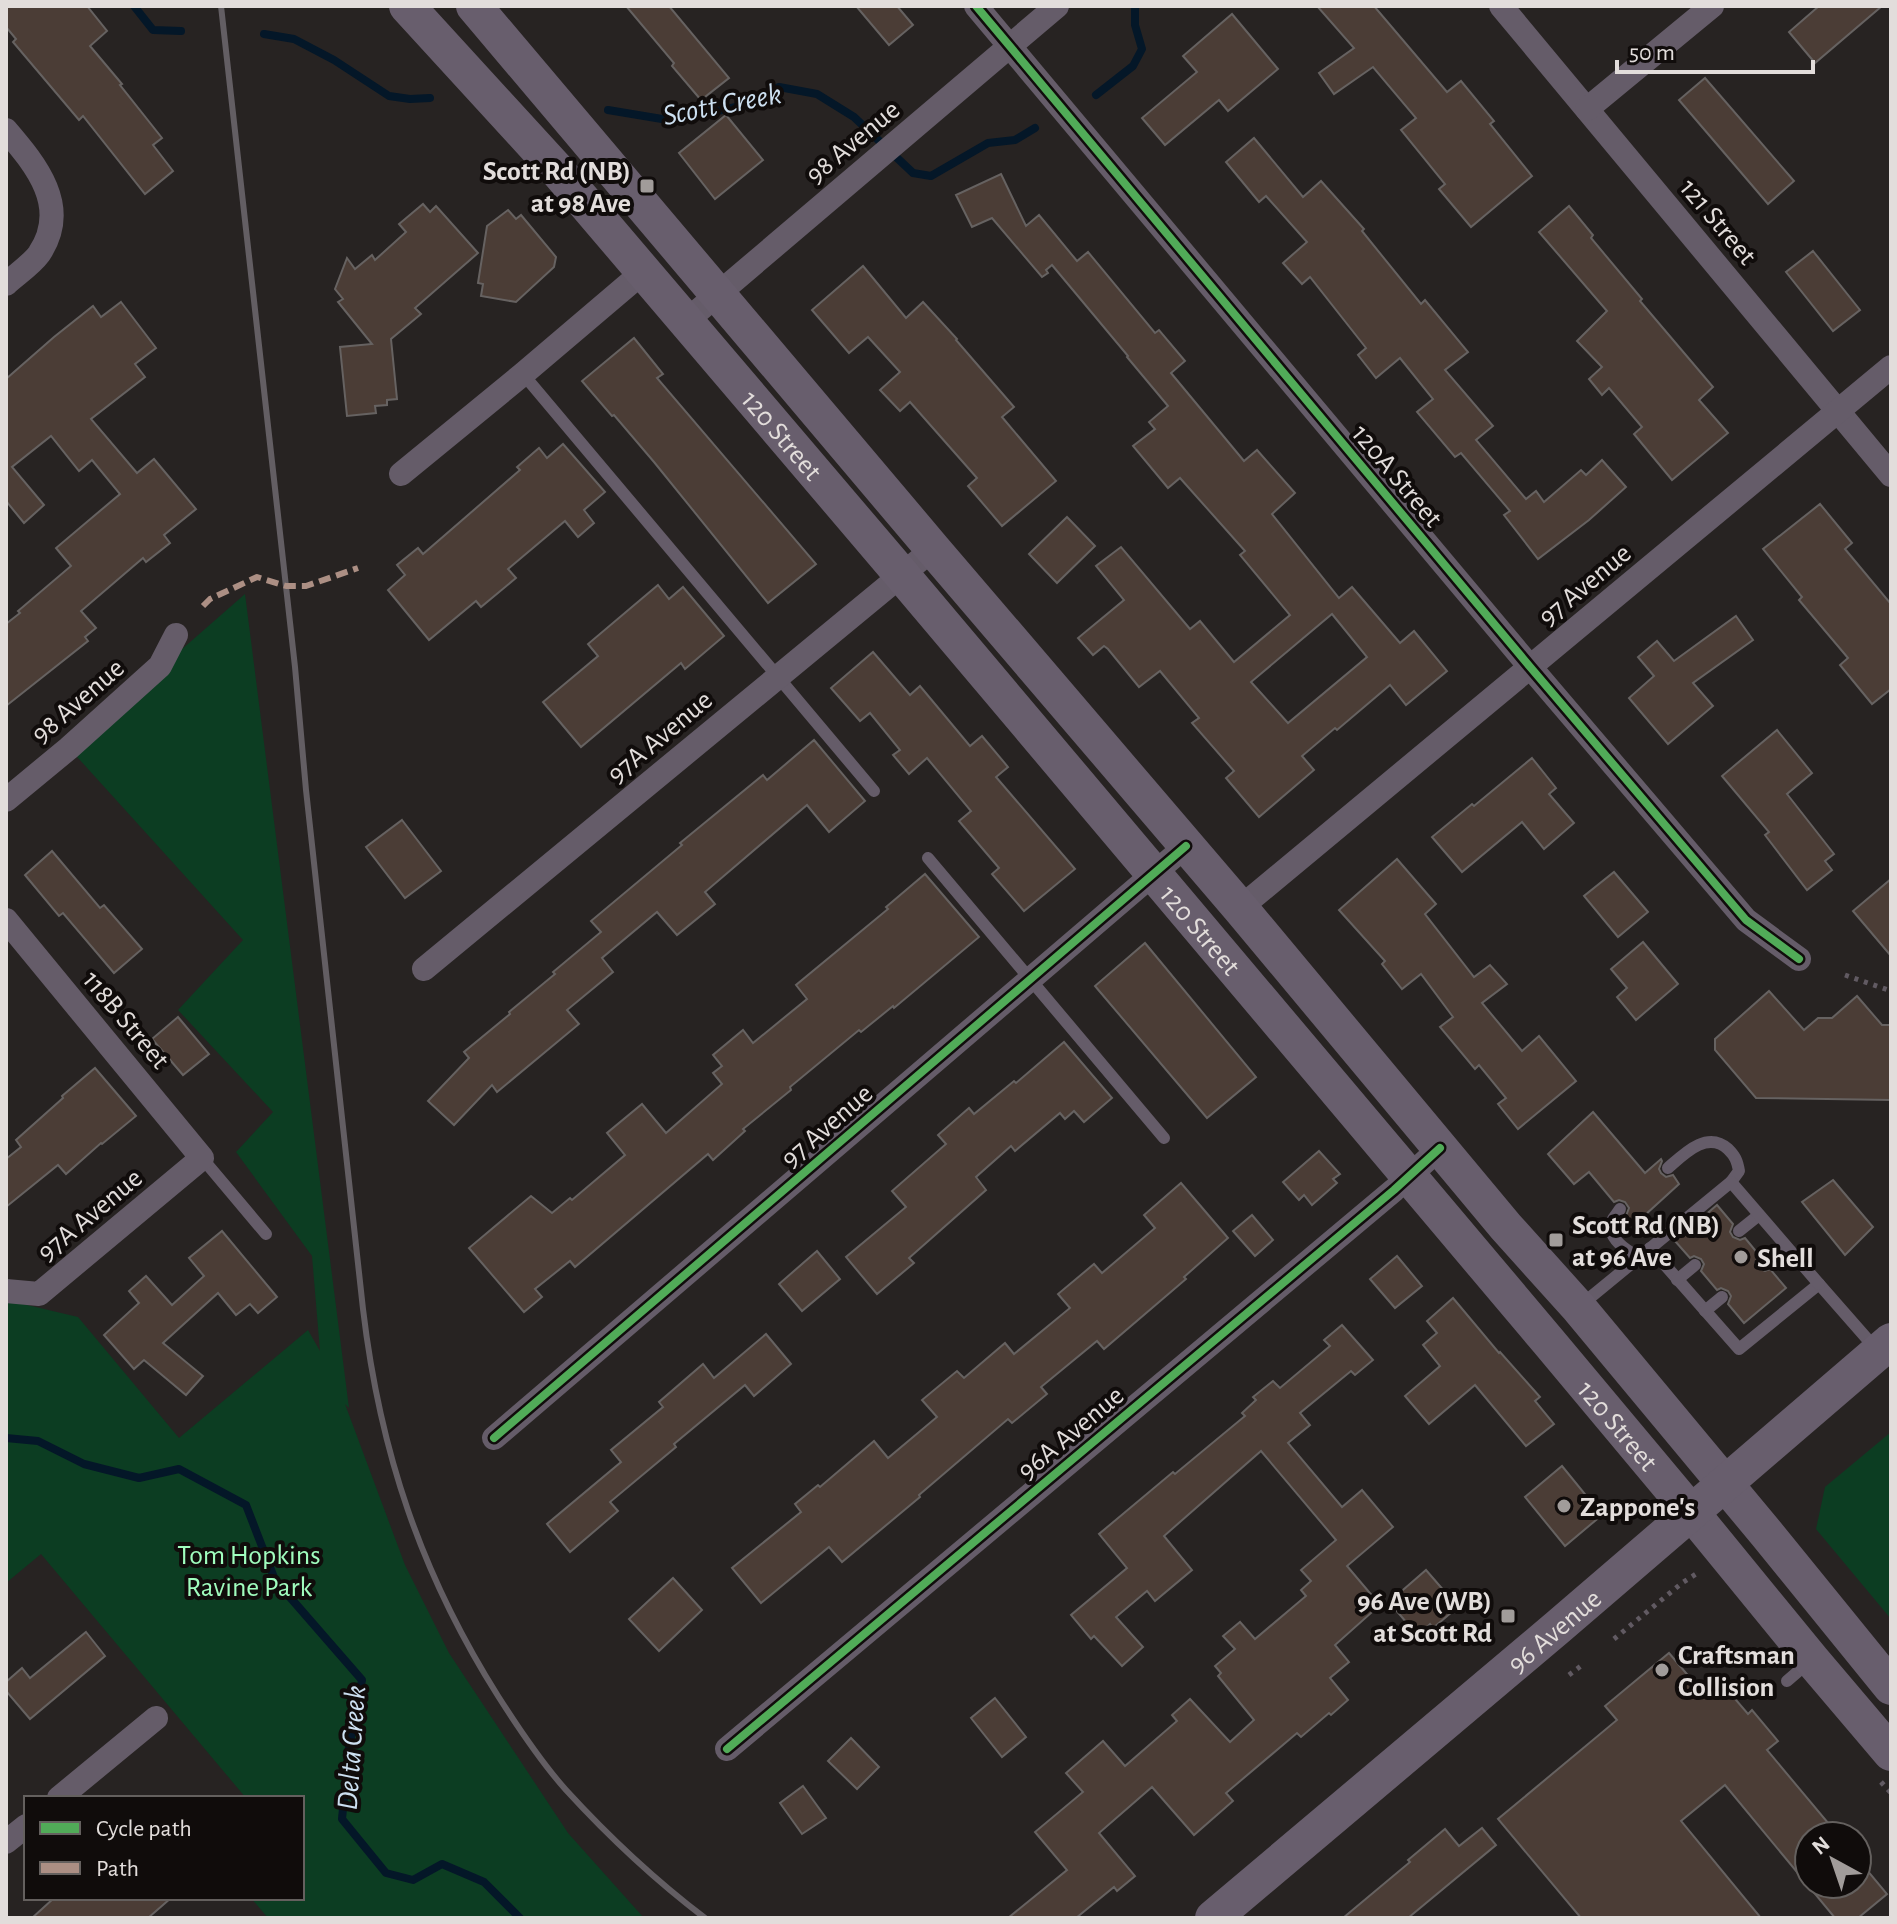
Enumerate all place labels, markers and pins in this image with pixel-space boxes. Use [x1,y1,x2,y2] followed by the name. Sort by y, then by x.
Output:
[483,158,631,218] place label: Scott Rd (NB) at 98 Ave
[638,177,656,195] marker: Scott Rd (NB) at 98 Ave
[1572,1212,1720,1272] place label: Scott Rd (NB) at 96 Ave
[1547,1231,1565,1249] marker: Scott Rd (NB) at 96 Ave
[1757,1245,1814,1273] place label: Shell
[1732,1248,1750,1266] marker: Shell
[1580,1494,1695,1522] place label: Zappone's
[1555,1497,1573,1515] marker: Zappone's
[1357,1588,1492,1648] place label: 96 Ave (WB) at Scott Rd
[1499,1607,1517,1625] marker: 96 Ave (WB) at Scott Rd
[1678,1642,1795,1702] place label: Craftsman Collision
[1653,1661,1671,1679] marker: Craftsman Collision

